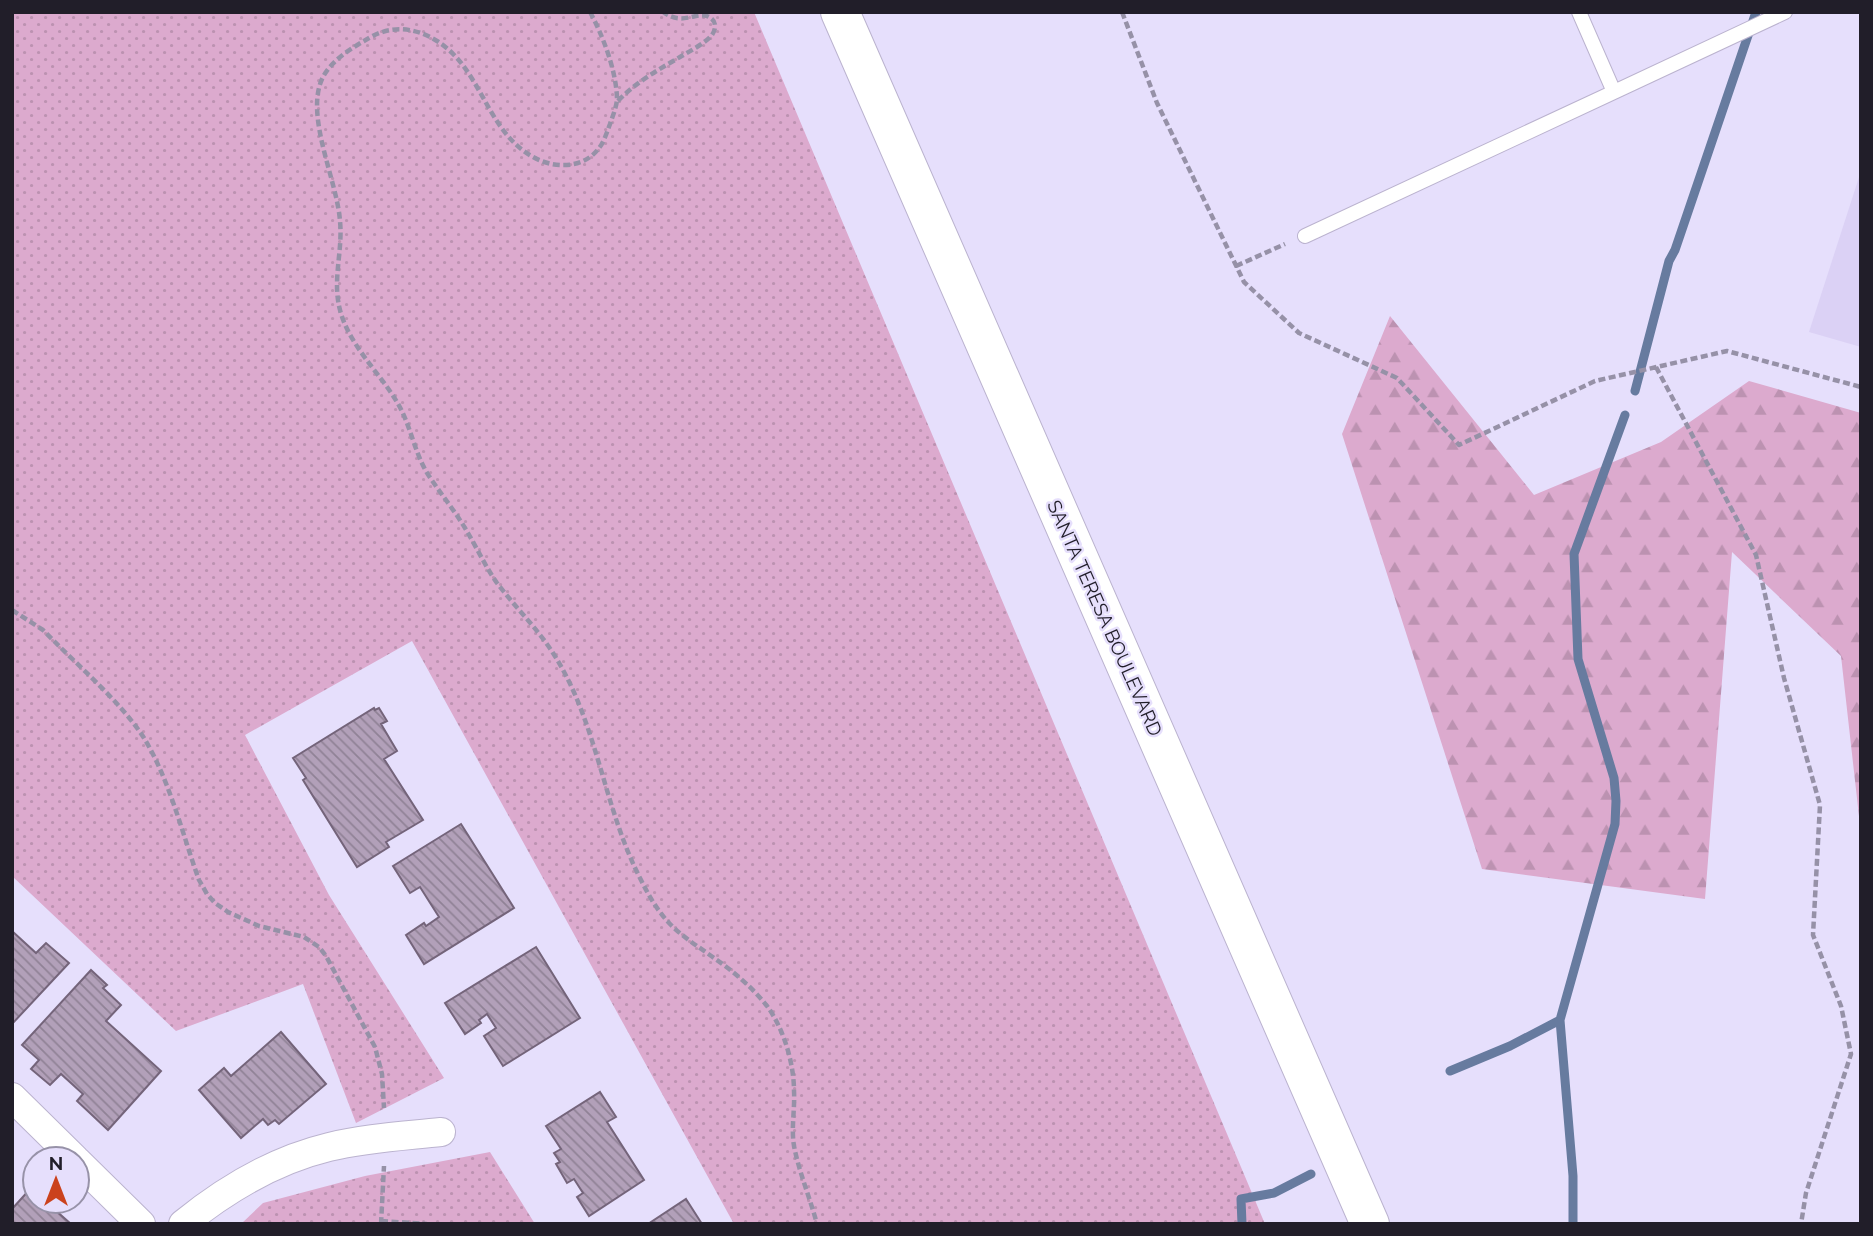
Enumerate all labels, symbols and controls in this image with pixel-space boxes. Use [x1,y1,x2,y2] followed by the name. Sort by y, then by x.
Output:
[1043,497,1167,739] street label: SANTA TERESA BOULEVARD
[21,1145,91,1215] north arrow
[49,1152,63,1174] text: N

